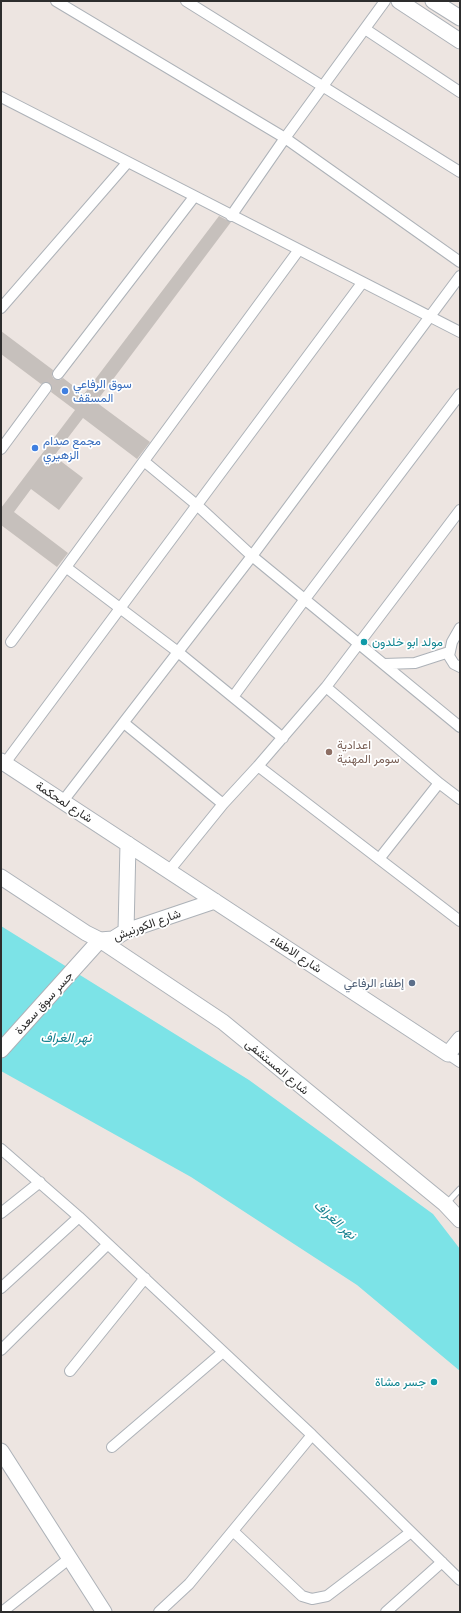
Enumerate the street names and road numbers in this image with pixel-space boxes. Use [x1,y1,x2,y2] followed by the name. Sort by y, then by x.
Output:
[33,778,95,826] street label: شارع لمحكمة
[111,906,183,944] street label: شارع الكورنيش
[268,932,324,976] street label: شارع الاطفاء
[12,968,76,1038] street label: جسر سوق سعدة
[242,1036,312,1098] street label: شارع المستشفى

